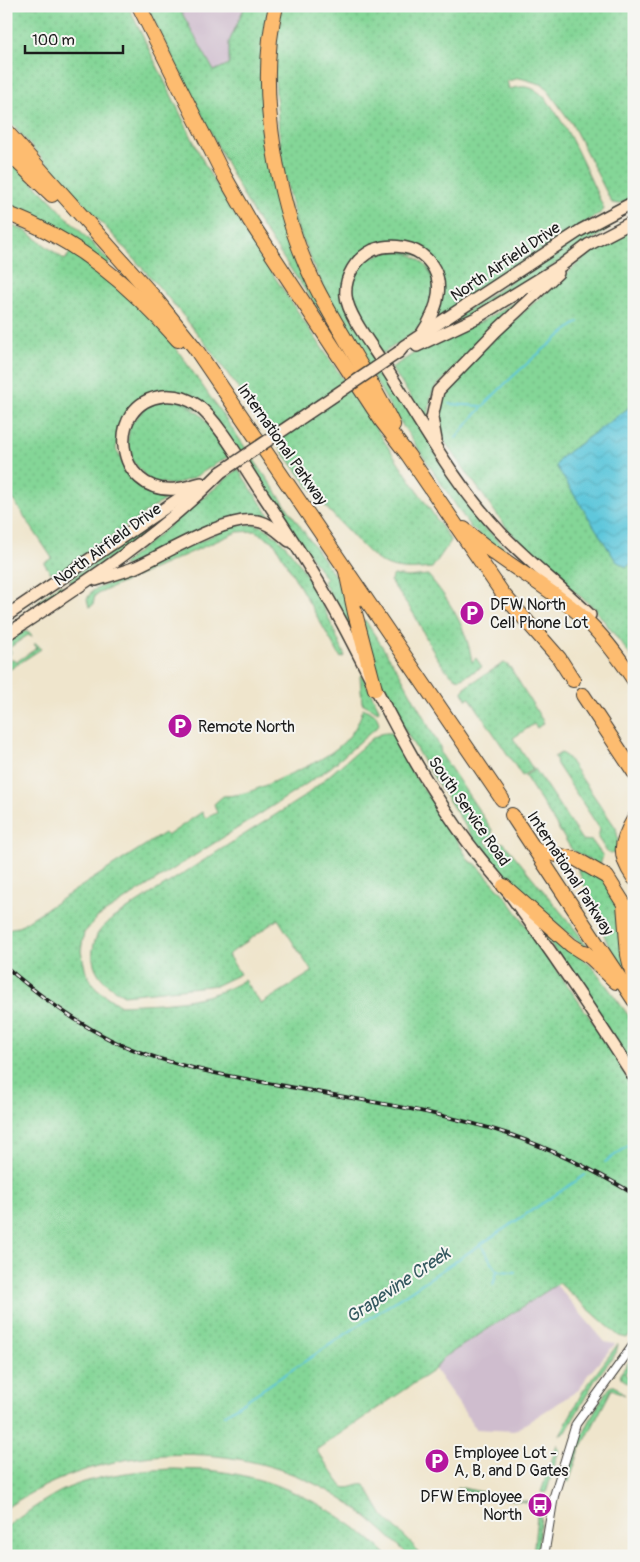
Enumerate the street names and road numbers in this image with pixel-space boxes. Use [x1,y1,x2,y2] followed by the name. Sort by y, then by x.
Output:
[447,218,564,306] street label: North Airfield Drive
[233,380,332,509] street label: International Parkway
[50,499,165,591] street label: North Airfield Drive
[424,753,514,870] street label: South Service Road
[523,808,618,940] street label: International Parkway

